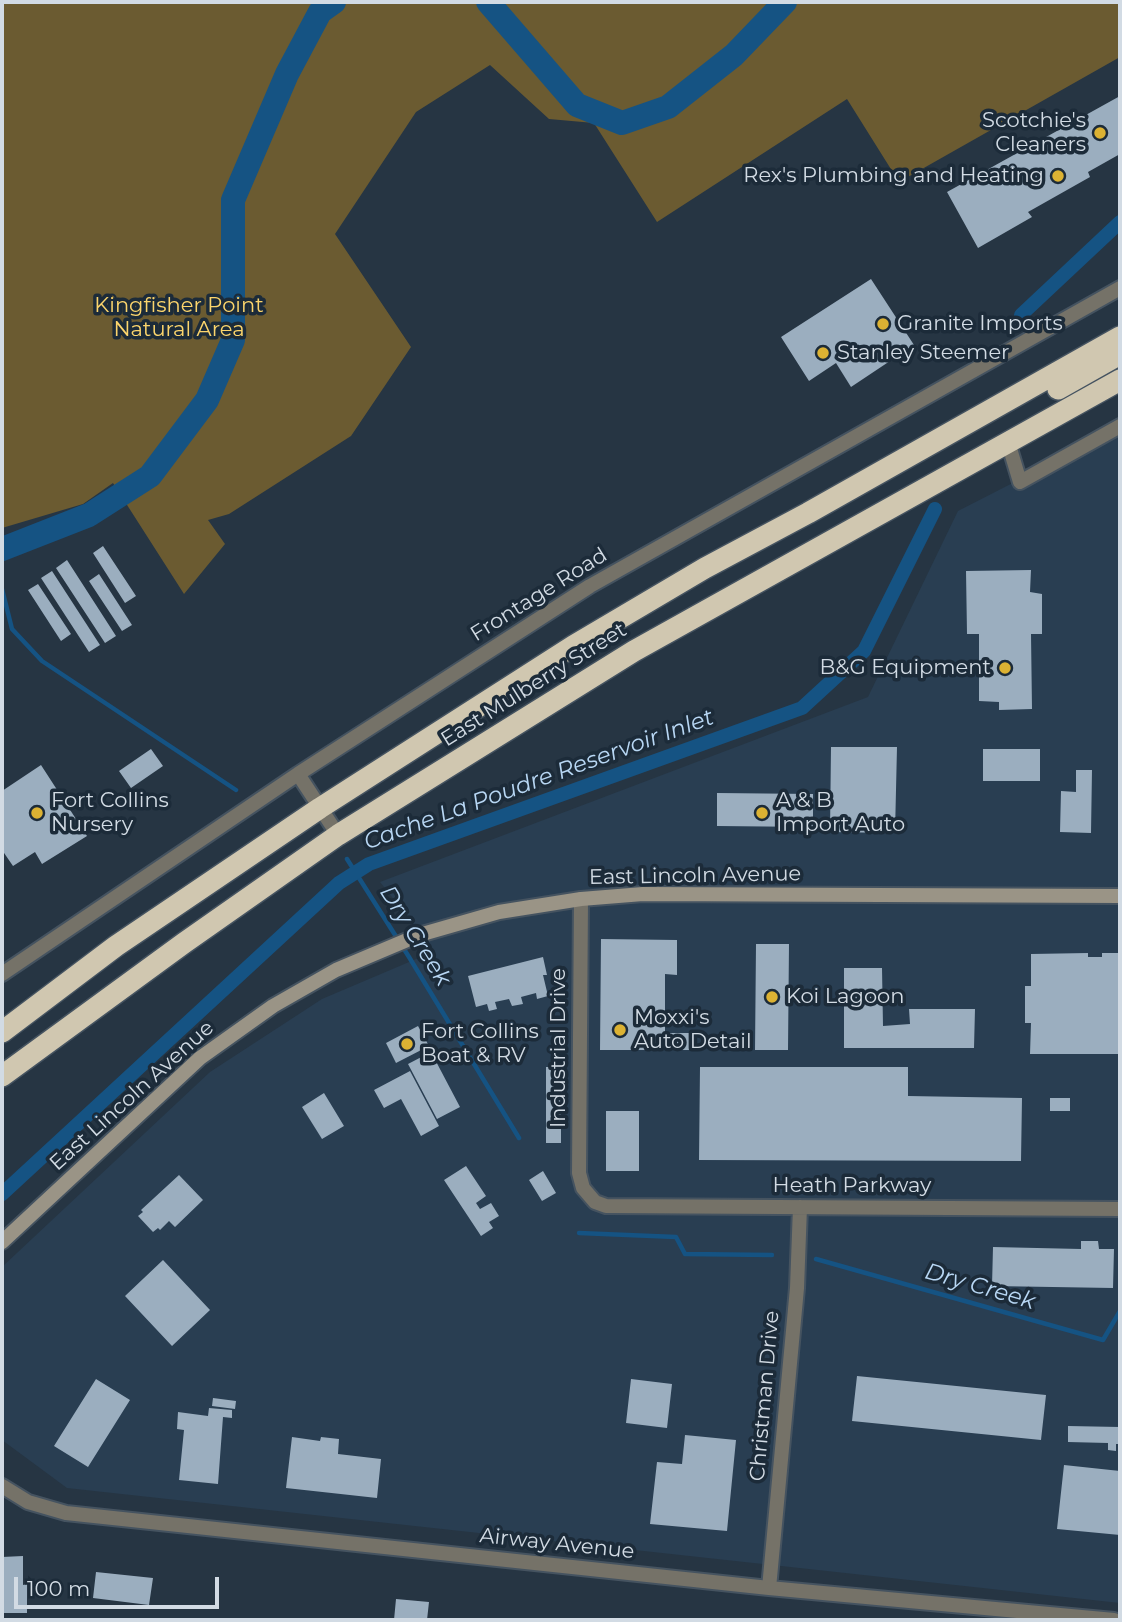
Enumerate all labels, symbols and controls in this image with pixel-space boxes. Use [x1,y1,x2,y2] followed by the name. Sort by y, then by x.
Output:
[982,108,1086,158] place label: Scotchie's Cleaners
[1092,125,1108,141] marker: Scotchie's Cleaners
[743,163,1044,189] place label: Rex's Plumbing and Heating
[1050,168,1066,184] marker: Rex's Plumbing and Heating
[94,293,264,343] park label: Kingfisher Point Natural Area
[897,311,1063,337] place label: Granite Imports
[875,316,891,332] marker: Granite Imports
[837,340,1009,366] place label: Stanley Steemer
[815,345,831,361] marker: Stanley Steemer
[466,543,612,647] street label: Frontage Road
[436,618,632,752] street label: East Mulberry Street
[820,655,991,681] place label: B&G Equipment
[997,660,1013,676] marker: B&G Equipment
[360,704,718,856] water label: Cache La Poudre Reservoir Inlet
[51,788,169,838] place label: Fort Collins Nursery
[776,788,905,838] place label: A & B Import Auto
[29,805,45,821] marker: Fort Collins Nursery
[754,805,770,821] marker: A & B Import Auto
[589,862,801,890] street label: East Lincoln Avenue
[373,881,457,991] water label: Dry Creek
[546,968,572,1128] street label: Industrial Drive
[786,984,904,1010] place label: Koi Lagoon
[764,989,780,1005] marker: Koi Lagoon
[634,1005,752,1055] place label: Moxxi's Auto Detail
[45,1016,219,1176] street label: East Lincoln Avenue
[421,1019,539,1069] place label: Fort Collins Boat & RV
[612,1022,628,1038] marker: Moxxi's Auto Detail
[399,1036,415,1052] marker: Fort Collins Boat & RV
[773,1173,931,1199] street label: Heath Parkway
[922,1258,1038,1316] water label: Dry Creek
[745,1310,785,1482] street label: Christman Drive
[478,1523,636,1565] street label: Airway Avenue
[18,1562,222,1606] scale bar
[27,1576,90,1601] text: 100 m

